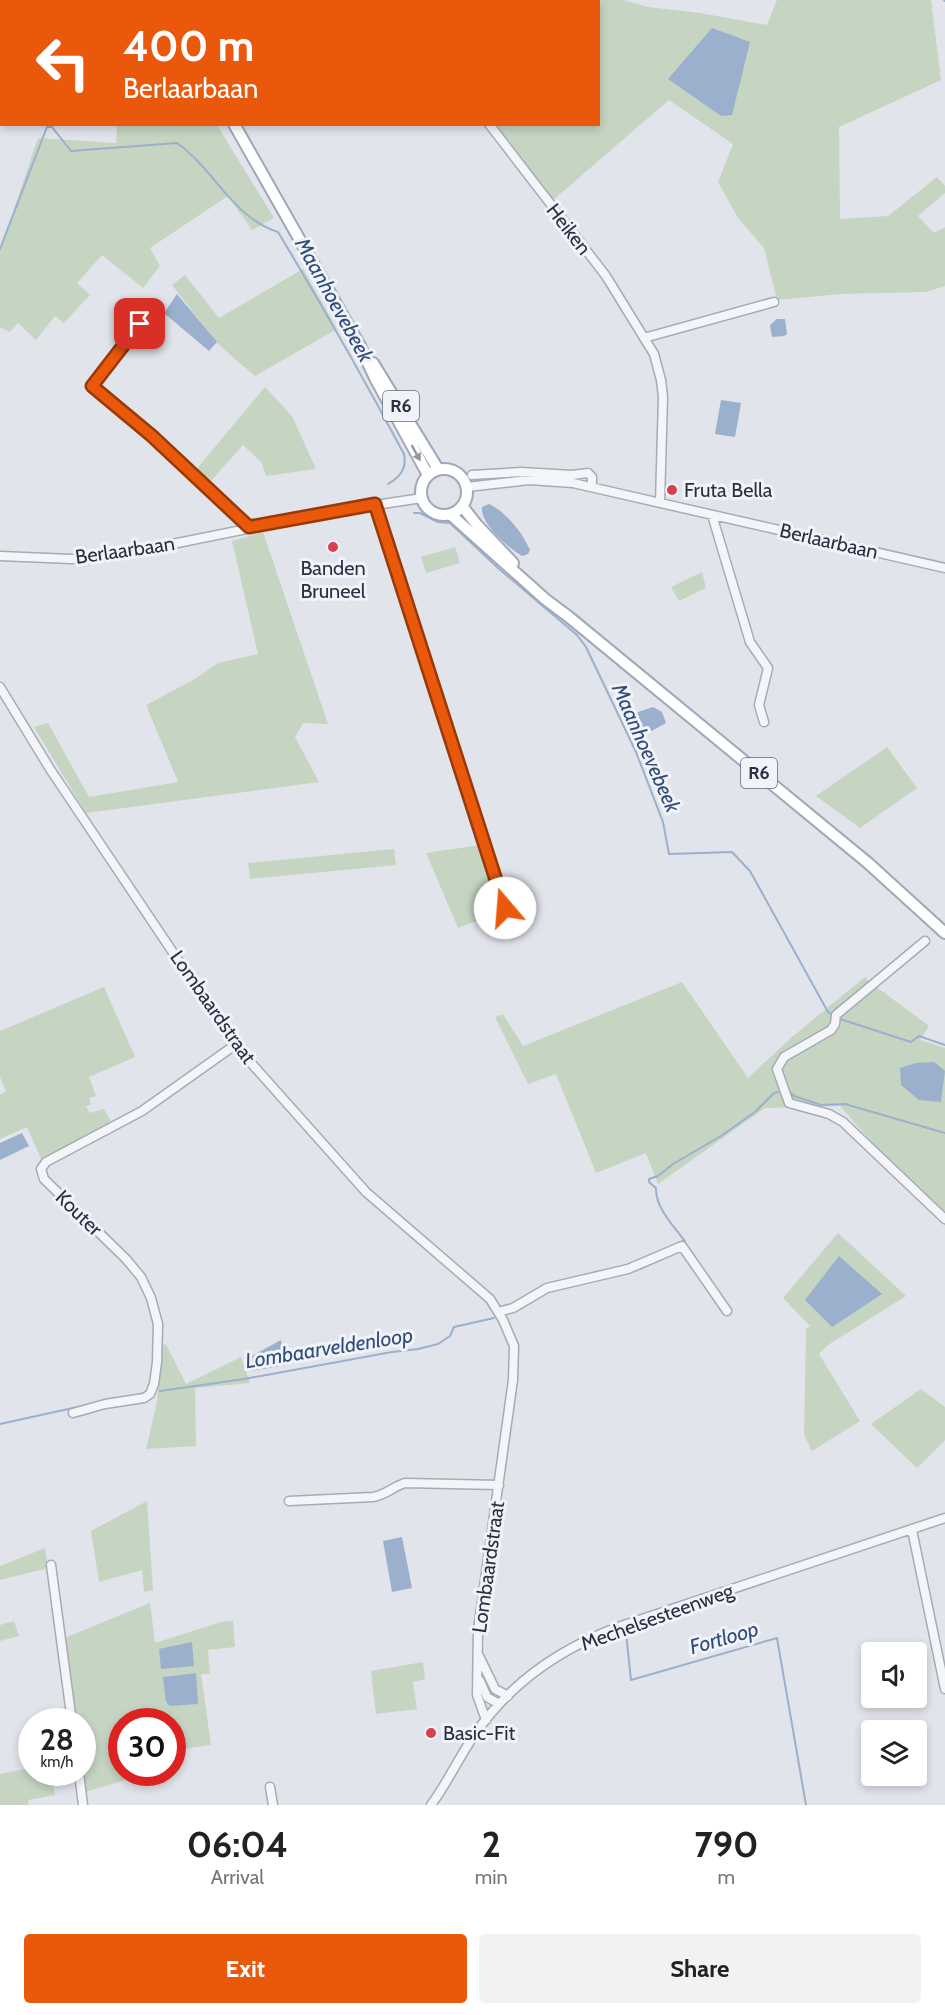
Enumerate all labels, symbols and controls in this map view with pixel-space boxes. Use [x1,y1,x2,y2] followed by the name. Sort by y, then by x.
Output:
[123,20,254,72] text: 400 m
[24,24,102,102] icon: left
[123,72,258,105] text: Berlaarbaan
[542,199,596,259] street label: Heiken
[290,232,379,367] water label: Maanhoevebeek
[114,298,165,349] pin
[123,307,156,340] icon: arrive
[383,391,419,421] road number: R6
[411,445,421,462] one-way arrow
[684,478,773,502] place label: Fruta Bella
[665,483,679,497] marker: Fruta Bella
[777,518,881,564] street label: Berlaarbaan
[74,531,176,569] street label: Berlaarbaan
[326,540,340,554] marker: Banden Bruneel
[300,556,366,603] place label: Banden Bruneel
[607,679,686,817] water label: Maanhoevebeek
[741,758,777,788] road number: R6
[473,876,537,940] position arrow
[165,946,261,1068] street label: Lombaardstraat
[51,1185,108,1241] street label: Kouter
[243,1322,415,1373] water label: Lombaarveldenloop
[467,1499,509,1634] street label: Lombaardstraat
[577,1578,738,1656] street label: Mechelsesteenweg
[686,1616,761,1659] water label: Fortloop
[861,1642,927,1786] map controls
[861,1642,927,1708] button: sound
[108,1708,186,1786] speed limit sign: 30
[861,1720,927,1786] button: layers
[40,1721,74,1758] text: 28
[443,1721,515,1745] place label: Basic-Fit
[424,1726,438,1740] marker: Basic-Fit
[41,1753,73,1771] text: km/h
[187,1822,288,1866] text: 06:04
[482,1822,501,1866] text: 2
[694,1822,758,1866] text: 790
[211,1865,264,1889] text: Arrival
[475,1865,508,1889] text: min
[718,1865,735,1889] text: m
[24,1934,467,2003] button: Exit
[479,1934,921,2003] button: Share

